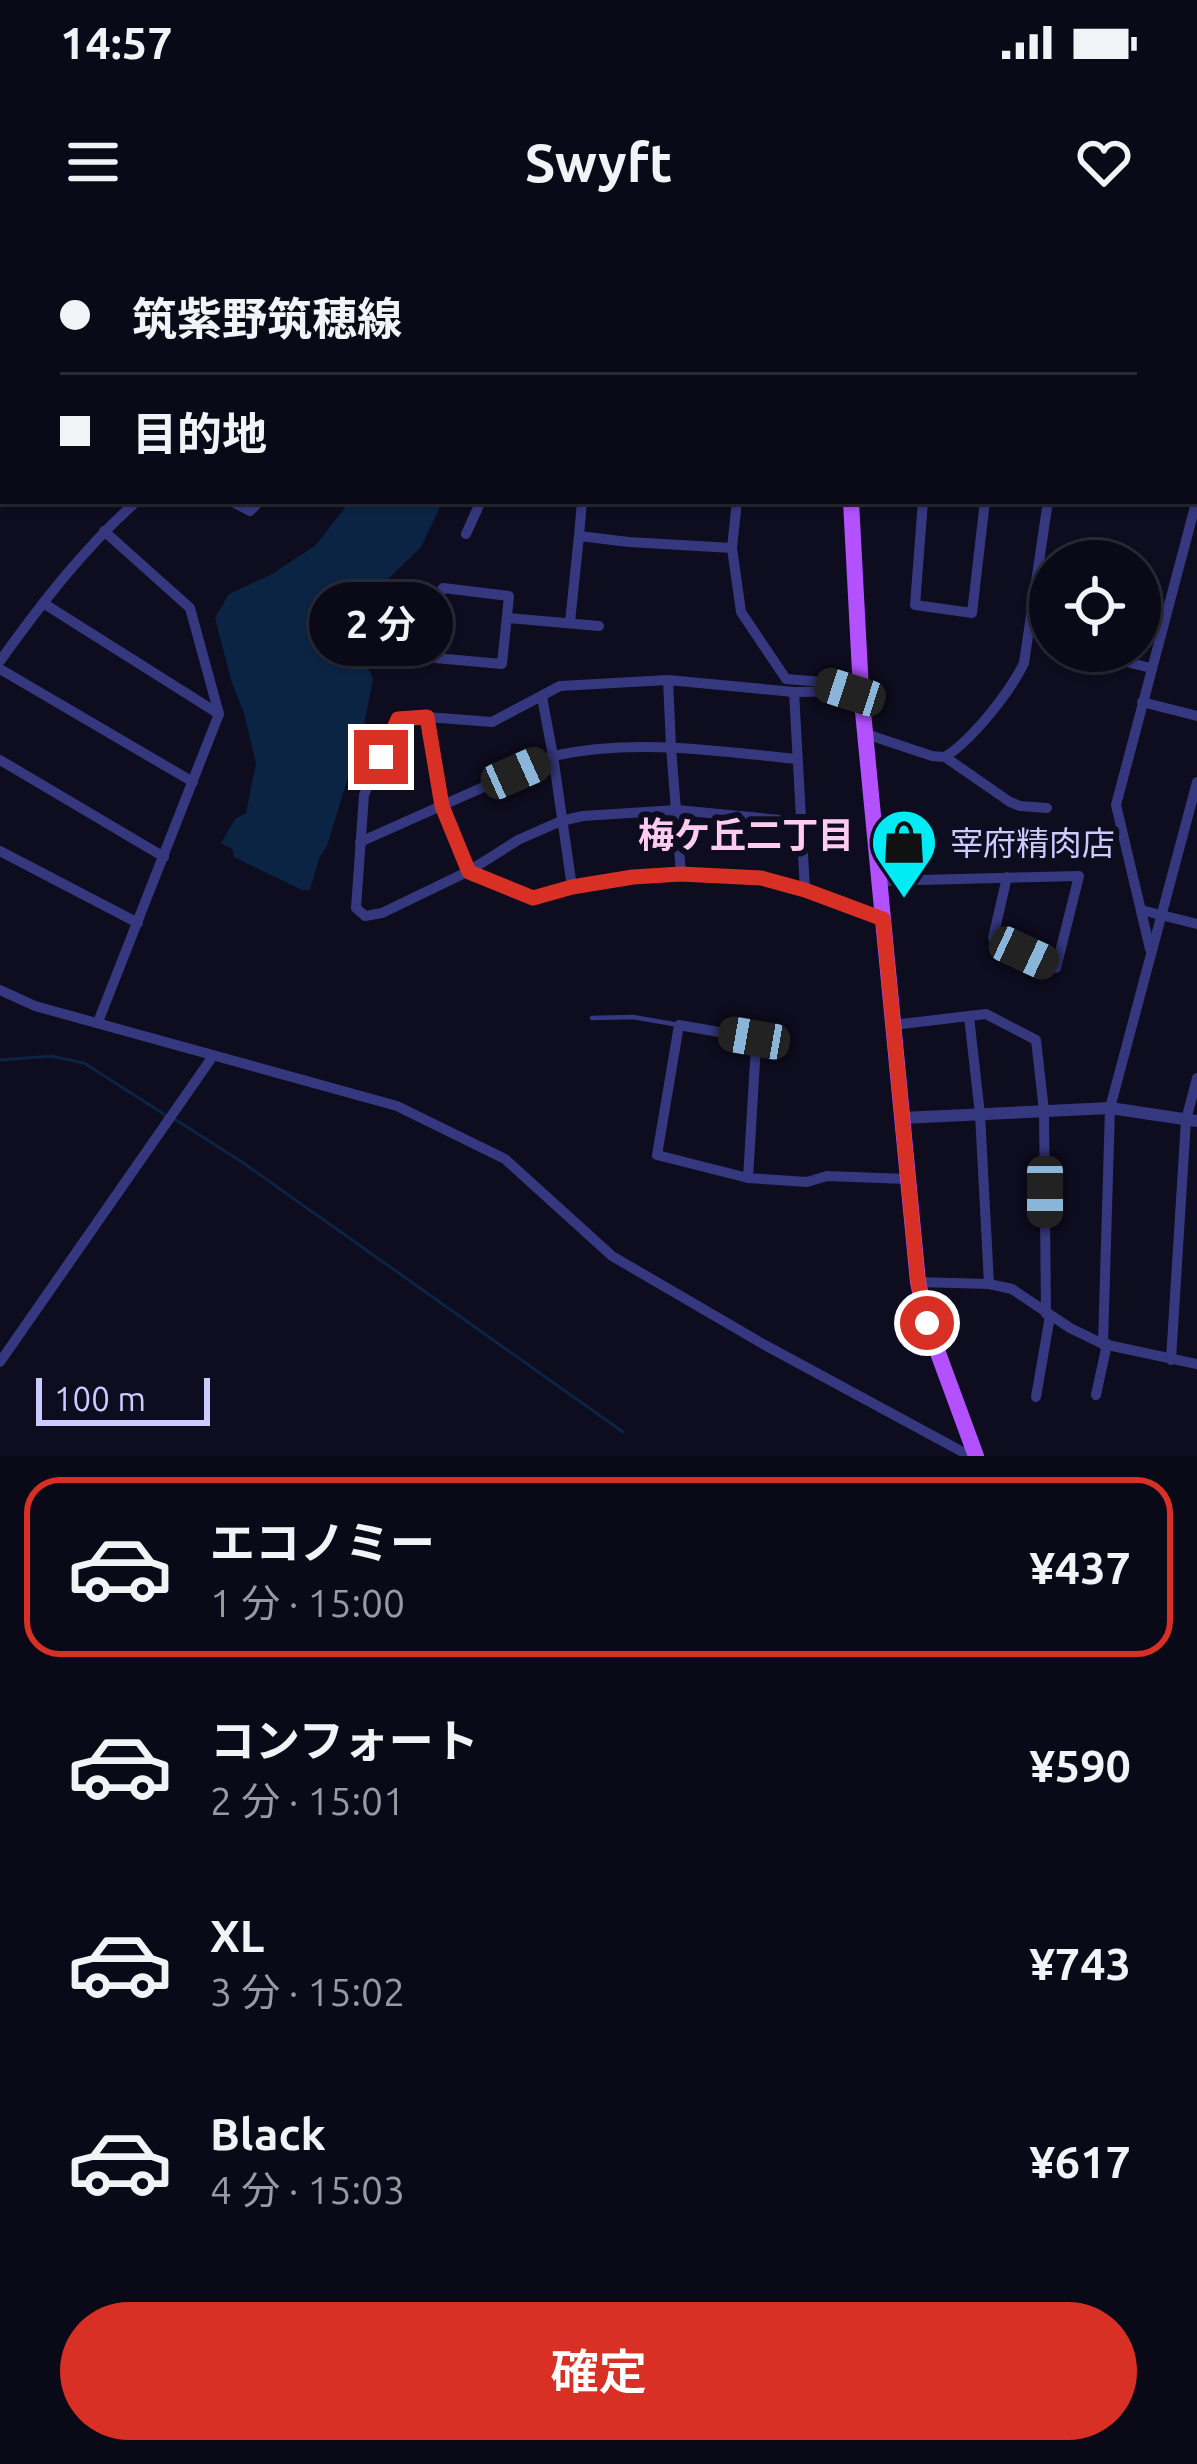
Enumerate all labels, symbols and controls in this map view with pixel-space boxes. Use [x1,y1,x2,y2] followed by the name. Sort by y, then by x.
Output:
[60,17,173,68] text: 14:57
[60,129,126,195] icon: menu
[1071,129,1137,195] icon: heart
[525,132,672,192] text: Swyft
[132,293,402,344] text: 筑紫野筑穂線
[132,408,267,459] text: 目的地
[1029,540,1161,672] map controls
[1029,540,1161,672] button: locate
[309,583,453,667] callout: 2 分
[346,602,416,645] text: 2 分
[810,664,890,720] car
[354,730,408,784] route end
[476,742,556,804] car
[869,807,939,901] shop icon: 宰府精肉店
[638,814,854,855] district label: 梅ケ丘二丁目
[950,824,1115,861] place label: 宰府精肉店
[984,921,1064,985] car
[715,1014,793,1062] car
[1027,1156,1063,1228] car
[900,1296,954,1350] route start
[36,1372,210,1425] scale bar
[54,1380,146,1417] text: 100 m
[66,1513,174,1621] icon: car
[210,1517,435,1568] text: エコノミー
[1029,1542,1131,1593] text: ¥437
[210,1581,405,1624] text: 1 分 · 15:00
[66,1711,174,1819] icon: car
[210,1715,479,1766] text: コンフォート
[1029,1740,1131,1791] text: ¥590
[210,1779,405,1822] text: 2 分 · 15:01
[66,1909,174,2017] icon: car
[210,1910,264,1961] text: XL
[1029,1938,1131,1989] text: ¥743
[210,1970,405,2013] text: 3 分 · 15:02
[66,2107,174,2215] icon: car
[210,2108,326,2159] text: Black
[1029,2136,1131,2187] text: ¥617
[210,2168,405,2211] text: 4 分 · 15:03
[60,2302,1137,2440] button: 確定

